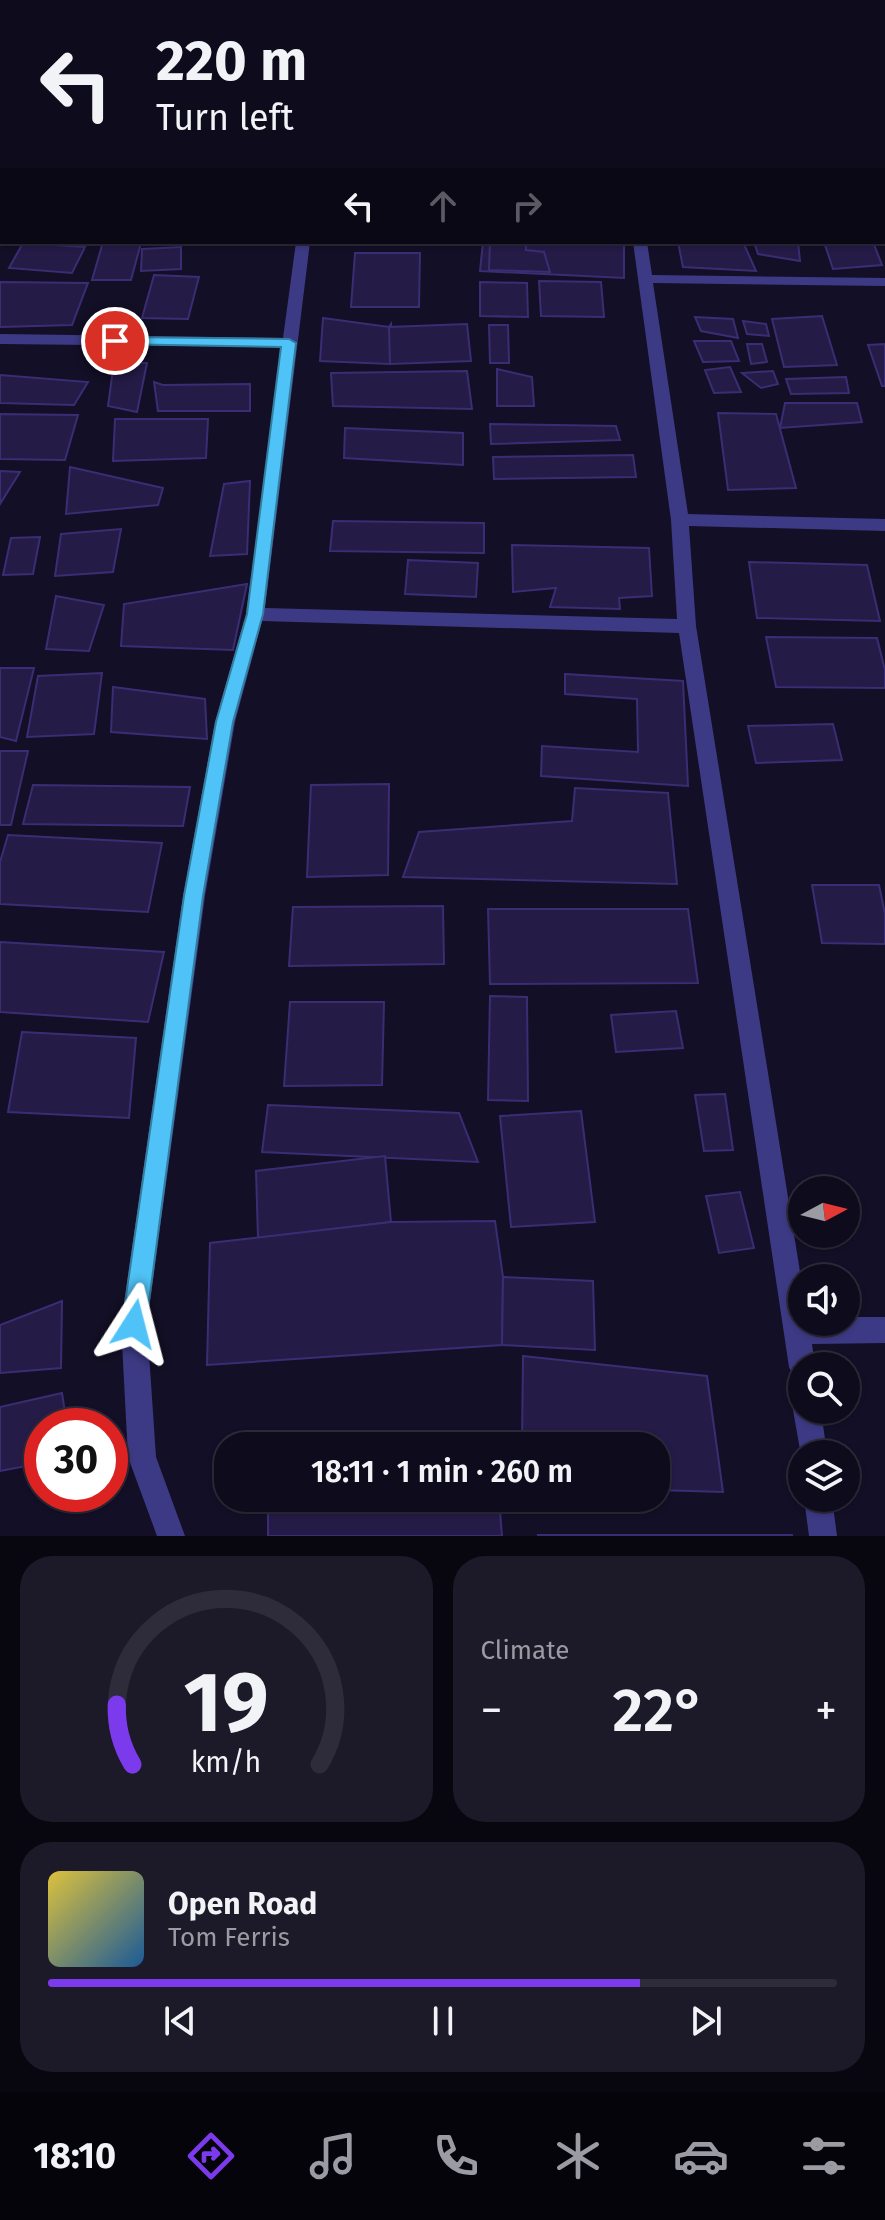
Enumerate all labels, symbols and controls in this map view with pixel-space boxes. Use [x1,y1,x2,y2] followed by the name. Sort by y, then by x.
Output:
[156,28,307,95] text: 220 m
[24,32,128,136] icon: left
[156,96,294,140] text: Turn left
[337,184,381,228] icon: left
[421,184,465,228] icon: ahead
[505,184,549,228] icon: right
[81,307,149,375] pin
[93,319,137,363] icon: arrive
[788,1176,860,1248] north arrow
[788,1176,860,1512] map controls
[788,1264,860,1336] button: sound
[92,1282,176,1366] position arrow
[788,1352,860,1424] button: search
[24,1408,128,1512] speed limit sign: 30
[788,1440,860,1512] button: layers
[311,1454,573,1490] text: 18:11 · 1 min · 260 m
[481,1635,569,1666] text: Climate
[184,1653,269,1753] text: 19
[612,1675,705,1747] text: 22°
[481,1684,503,1737] text: −
[815,1684,837,1737] text: +
[191,1745,262,1780] text: km/h
[168,1886,317,1922] text: Open Road
[168,1922,290,1953] text: Tom Ferris
[158,1999,202,2043] icon: previous
[421,1999,465,2043] icon: pause
[684,1999,728,2043] icon: next
[183,2128,239,2184] icon: directions
[305,2128,361,2184] icon: music
[428,2128,484,2184] icon: phone
[550,2128,606,2184] icon: climate
[673,2128,729,2184] icon: car
[796,2128,852,2184] icon: filters
[33,2134,116,2178] text: 18:10

